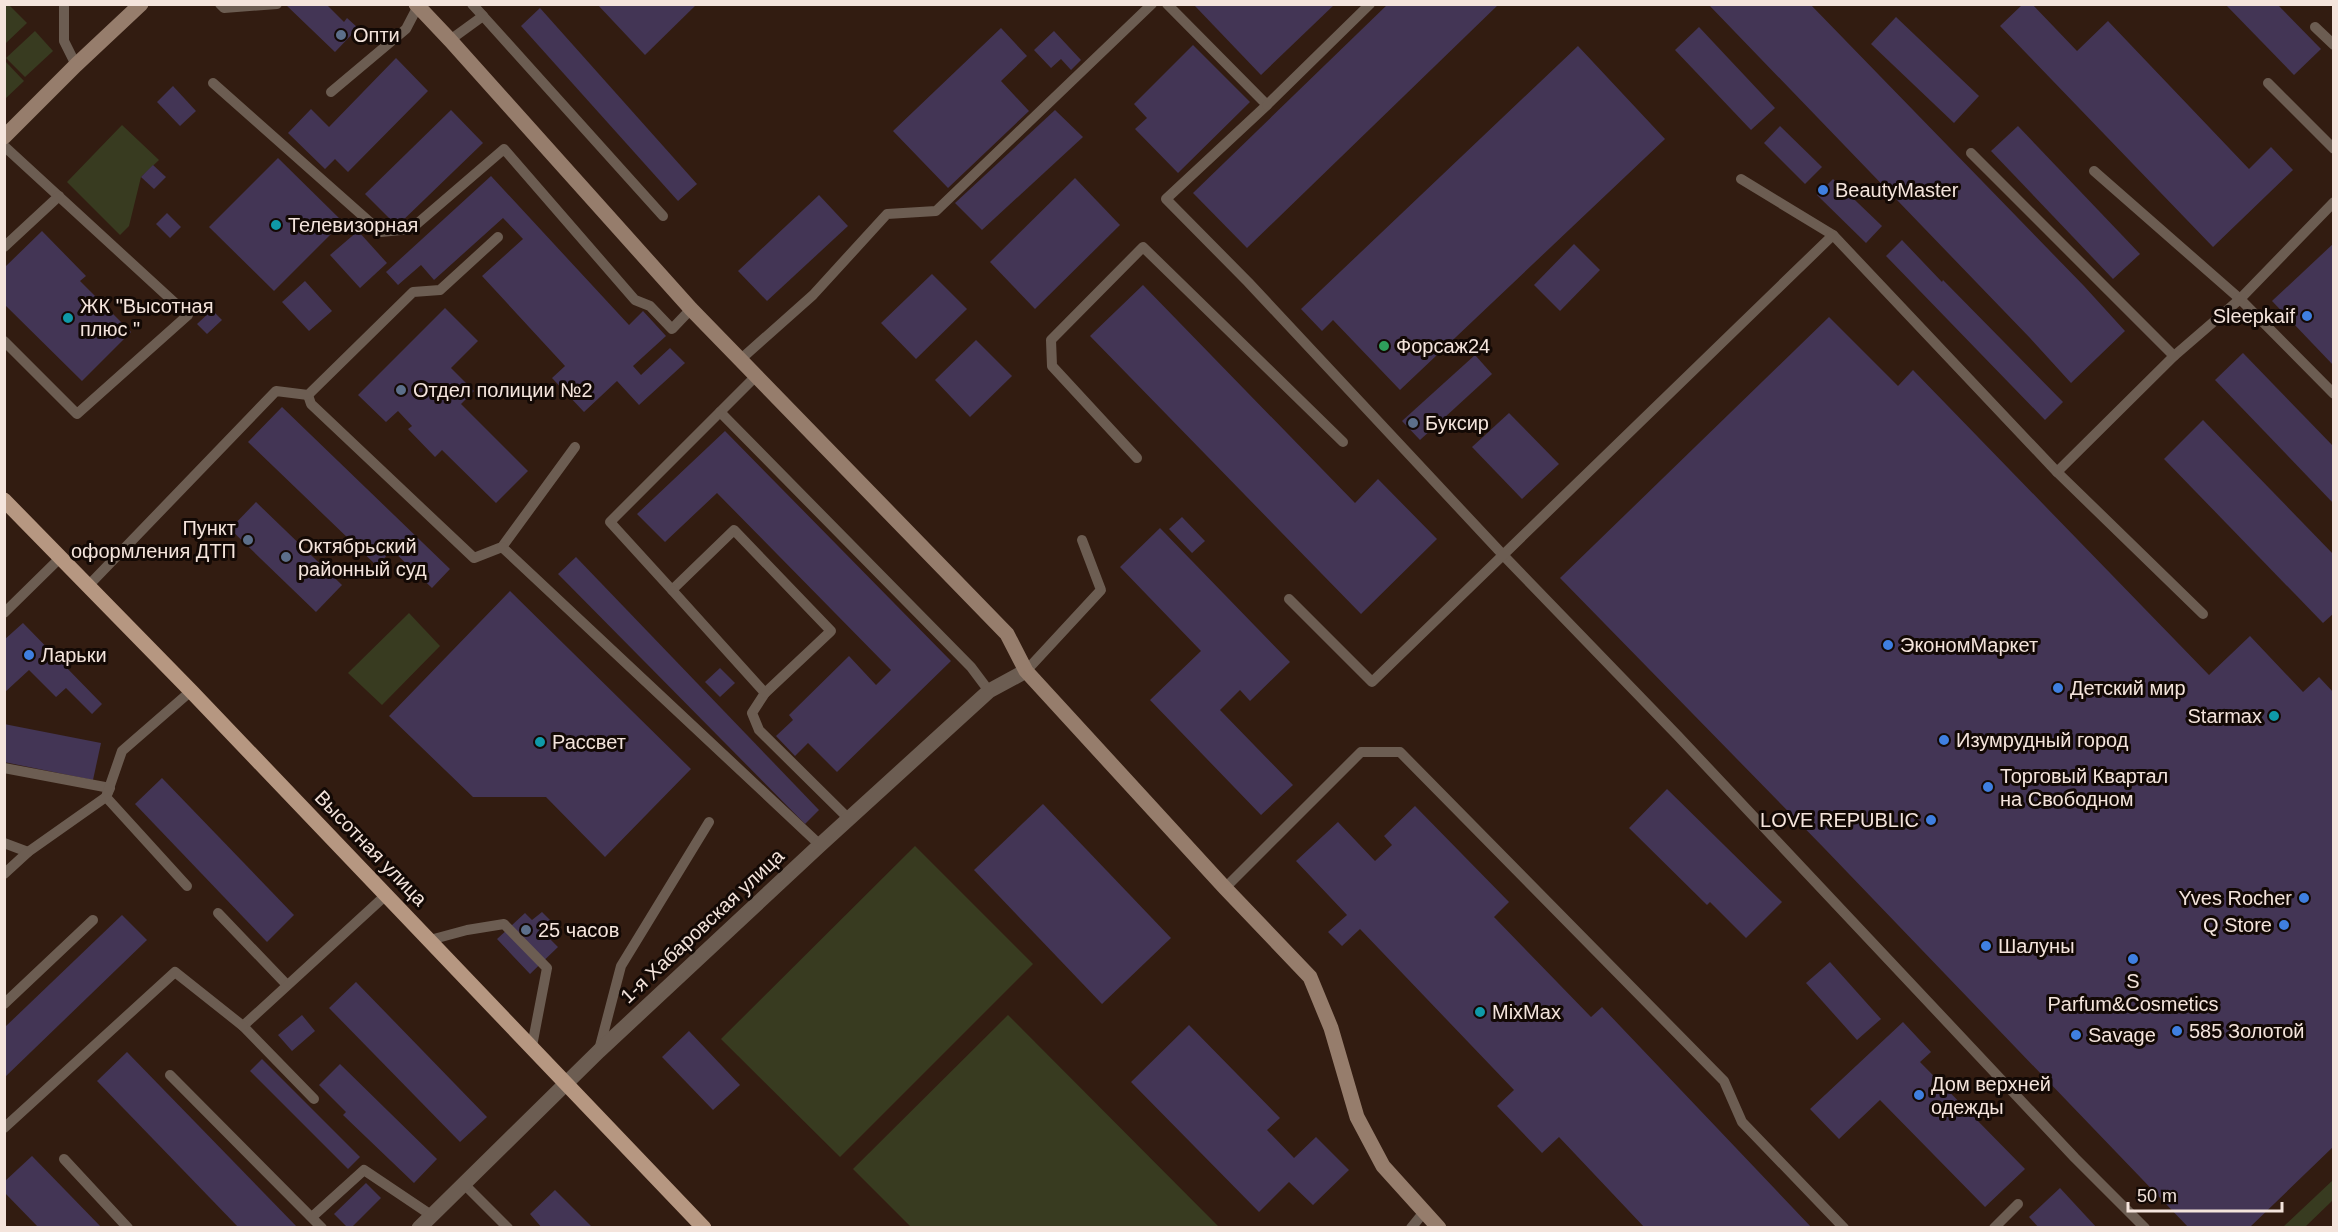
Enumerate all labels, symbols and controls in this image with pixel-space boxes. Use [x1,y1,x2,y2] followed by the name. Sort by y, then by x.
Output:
[353,24,400,46] place label: Опти
[334,28,348,42] marker: Опти
[1835,179,1959,201] place label: BeautyMaster
[1816,183,1830,197] marker: BeautyMaster
[288,214,418,236] place label: Телевизорная
[269,218,283,232] marker: Телевизорная
[80,295,214,340] place label: ЖК "Высотная плюс "
[2213,305,2295,327] place label: Sleepkaif
[2300,309,2314,323] marker: Sleepkaif
[61,311,75,325] marker: ЖК "Высотная плюс "
[1396,335,1490,357] place label: Форсаж24
[1377,339,1391,353] marker: Форсаж24
[413,379,593,401] place label: Отдел полиции №2
[394,383,408,397] marker: Отдел полиции №2
[1425,412,1489,434] place label: Буксир
[1406,416,1420,430] marker: Буксир
[71,517,236,562] place label: Пункт оформления ДТП
[241,533,255,547] marker: Пункт оформления ДТП
[298,535,427,580] place label: Октябрьский районный суд
[279,550,293,564] marker: Октябрьский районный суд
[1900,634,2038,656] place label: ЭкономМаркет
[1881,638,1895,652] marker: ЭкономМаркет
[41,644,107,666] place label: Ларьки
[22,648,36,662] marker: Ларьки
[2070,677,2186,699] place label: Детский мир
[2051,681,2065,695] marker: Детский мир
[2188,705,2262,727] place label: Starmax
[2267,709,2281,723] marker: Starmax
[1956,729,2129,751] place label: Изумрудный город
[552,731,626,753] place label: Рассвет
[1937,733,1951,747] marker: Изумрудный город
[533,735,547,749] marker: Рассвет
[2000,765,2168,810] place label: Торговый Квартал на Свободном
[1981,780,1995,794] marker: Торговый Квартал на Свободном
[311,786,432,911] street label: Высотная улица
[1760,809,1919,831] place label: LOVE REPUBLIC
[1924,813,1938,827] marker: LOVE REPUBLIC
[616,844,789,1007] street label: 1-я Хабаровская улица
[2179,887,2292,909] place label: Yves Rocher
[2297,891,2311,905] marker: Yves Rocher
[2203,914,2272,936] place label: Q Store
[2277,918,2291,932] marker: Q Store
[538,919,619,941] place label: 25 часов
[519,923,533,937] marker: 25 часов
[1998,935,2075,957] place label: Шалуны
[1979,939,1993,953] marker: Шалуны
[2126,952,2140,966] marker: S Parfum&Cosmetics
[2047,970,2219,1015] place label: S Parfum&Cosmetics
[1492,1001,1561,1023] place label: MixMax
[1473,1005,1487,1019] marker: MixMax
[2189,1020,2305,1042] place label: 585 Золотой
[2088,1024,2156,1046] place label: Savage
[2170,1024,2184,1038] marker: 585 Золотой
[2069,1028,2083,1042] marker: Savage
[1931,1073,2051,1118] place label: Дом верхней одежды
[1912,1088,1926,1102] marker: Дом верхней одежды
[2128,1175,2282,1213] scale bar
[2137,1186,2177,1206] text: 50 m

